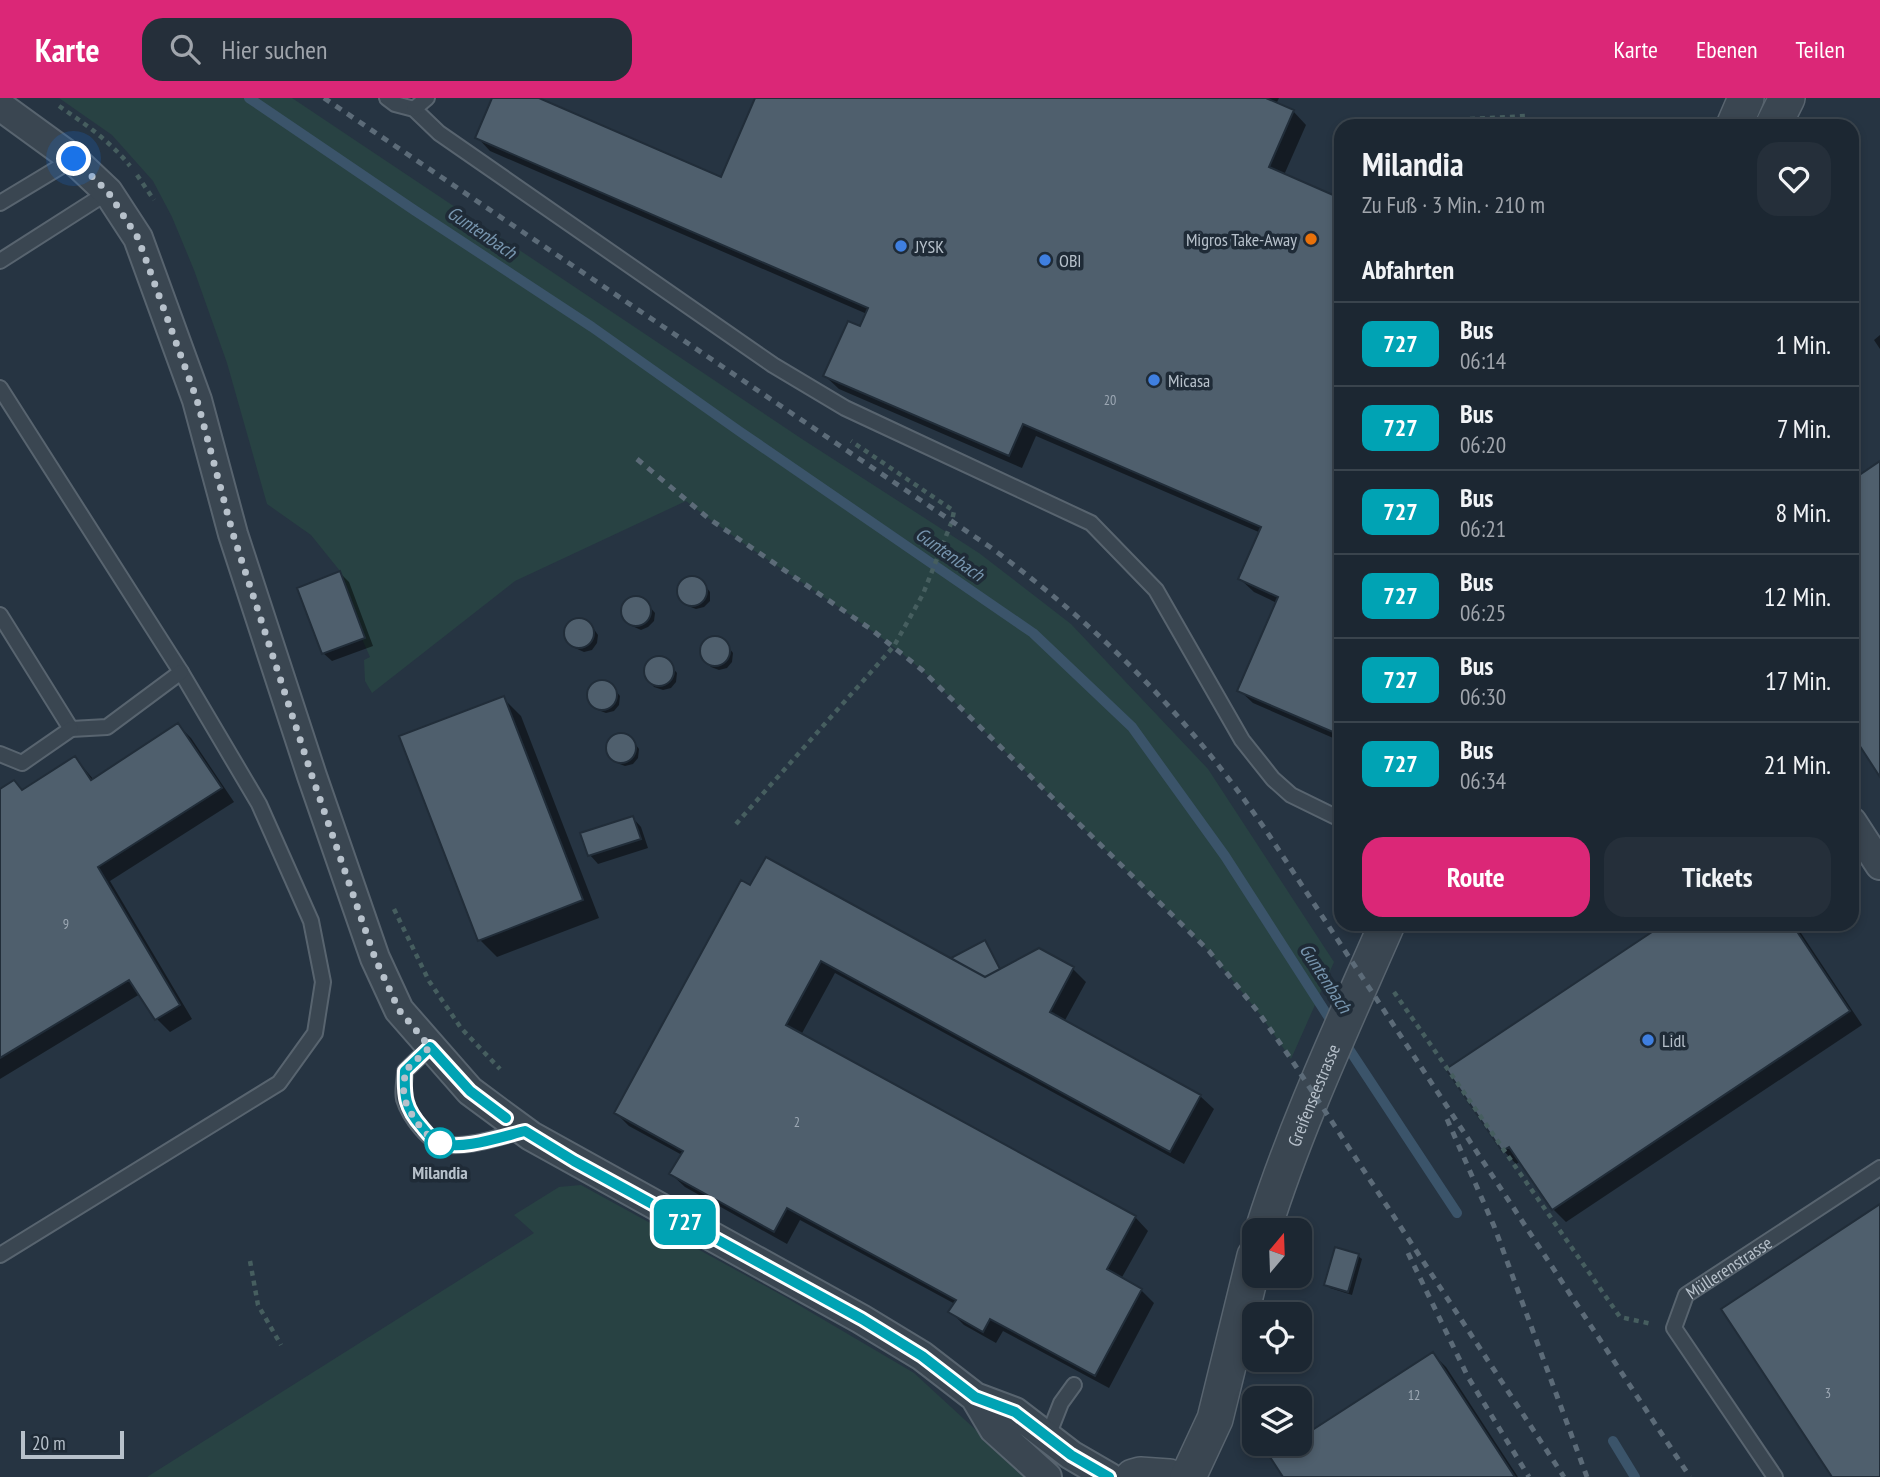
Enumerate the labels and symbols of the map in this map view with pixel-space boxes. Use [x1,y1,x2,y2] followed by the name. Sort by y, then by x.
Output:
[56,141,91,176] your location
[443,200,522,265] water label: Guntenbach
[1186,228,1297,251] place label: Migros Take-Away
[1303,231,1319,247] marker: Migros Take-Away
[914,235,944,258] place label: JYSK
[893,238,909,254] marker: JYSK
[1059,249,1082,272] place label: OBI
[1037,252,1053,268] marker: OBI
[1168,369,1210,392] place label: Micasa
[1146,372,1162,388] marker: Micasa
[1104,391,1116,409] house number: 20
[911,522,990,587] water label: Guntenbach
[63,915,69,933] house number: 9
[1295,939,1358,1019] water label: Guntenbach
[1662,1029,1686,1052] place label: Lidl
[1640,1032,1656,1048] marker: Lidl
[1282,1040,1344,1150] street label: Greifenseestrasse
[794,1113,800,1131] house number: 2
[425,1128,455,1158] marker: Milandia
[412,1161,468,1184] place label: Milandia
[645,1199,725,1245] line badge: 727
[1242,1218,1312,1288] north arrow
[1681,1231,1776,1304] street label: Müllerenstrasse
[1825,1384,1831,1402] house number: 3
[1408,1386,1420,1404] house number: 12
[21,1428,124,1460] scale bar

